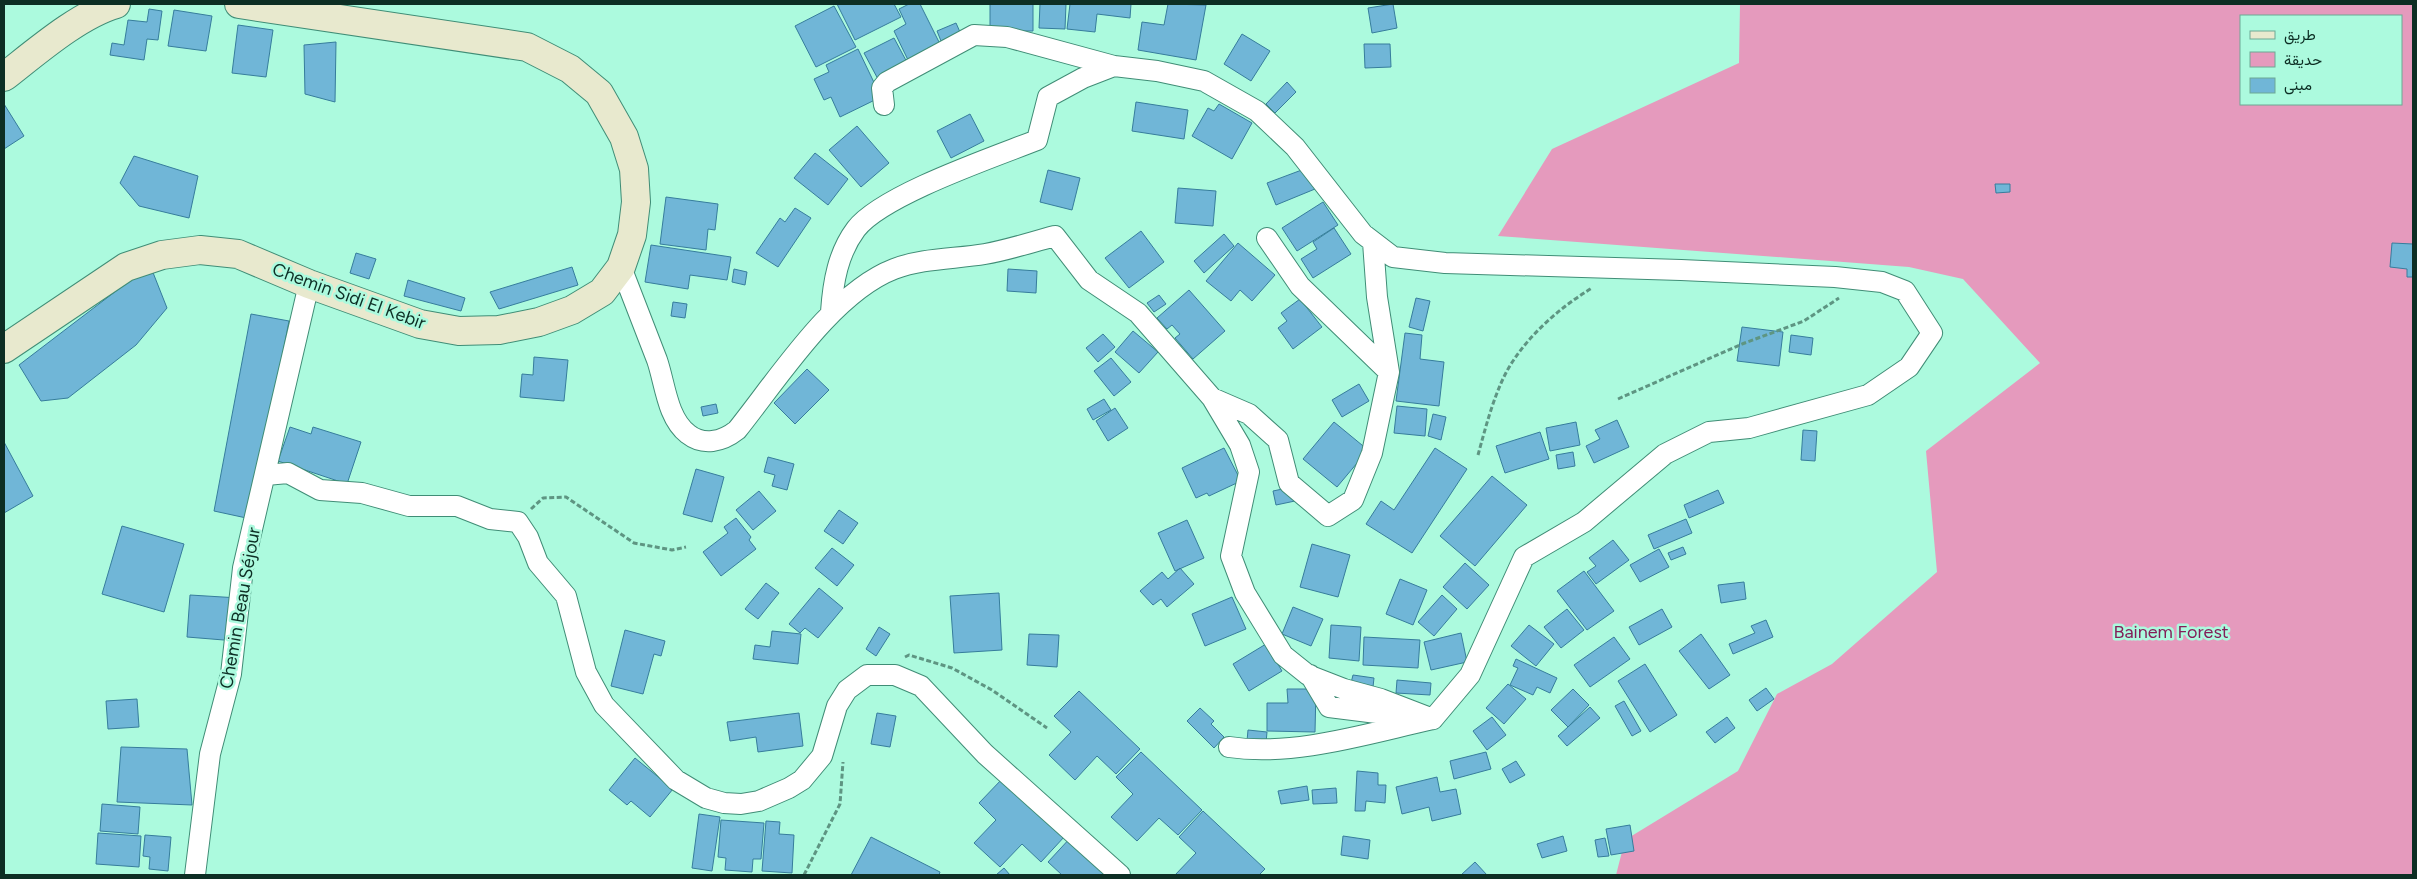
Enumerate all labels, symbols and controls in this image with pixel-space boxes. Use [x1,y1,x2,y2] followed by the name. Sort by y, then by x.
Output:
[2240,15,2402,105] legend
[2284,26,2316,45] text: طريق
[2284,51,2322,69] text: حديقة
[2284,76,2312,95] text: مبنى
[269,258,429,334] street label: Chemin Sidi El Kebir
[215,526,265,690] street label: Chemin Beau Séjour
[2113,621,2229,643] park label: Bainem Forest

